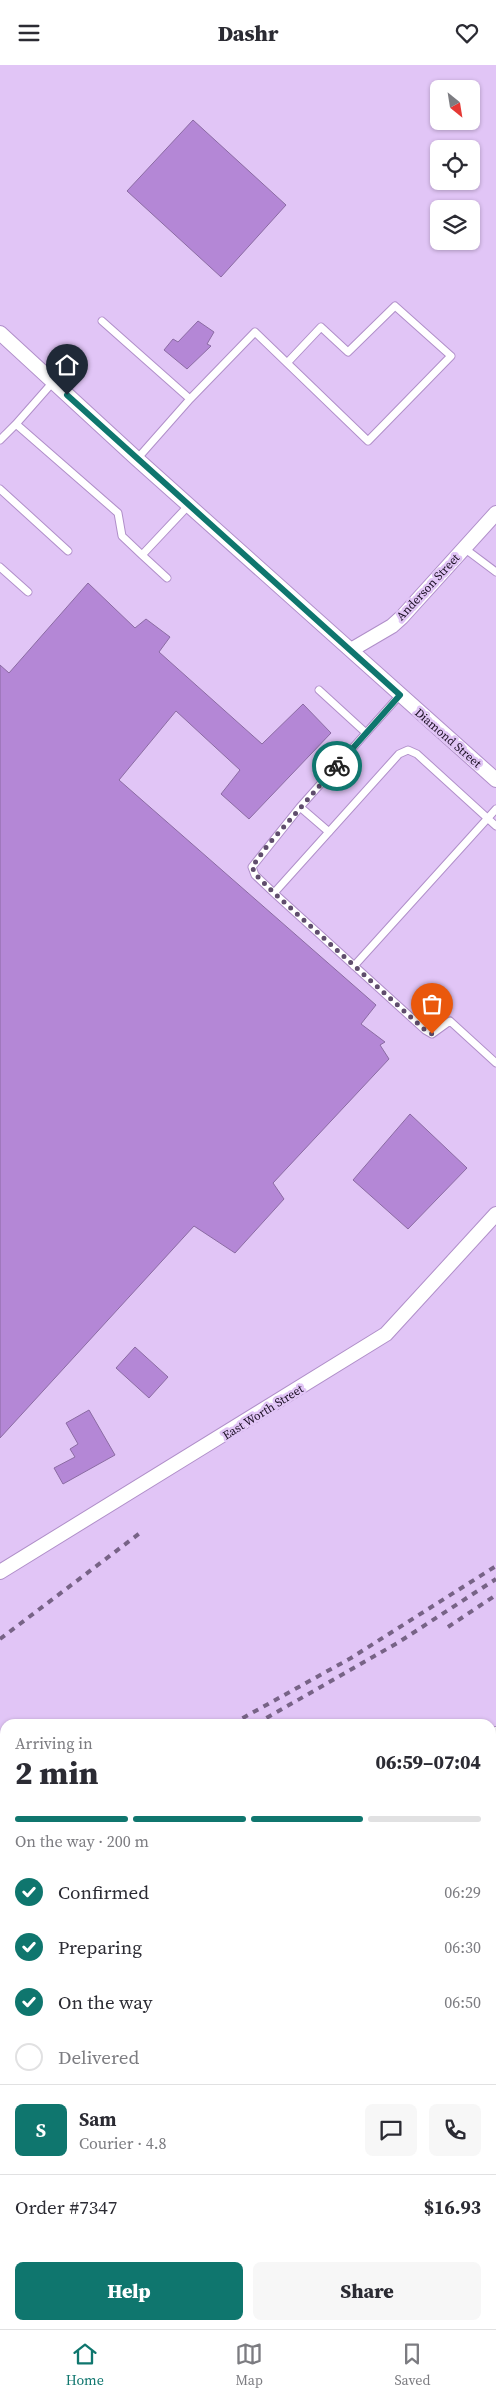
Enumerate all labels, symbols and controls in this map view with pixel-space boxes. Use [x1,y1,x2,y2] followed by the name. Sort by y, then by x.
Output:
[218,18,278,48] text: Dashr
[15,19,43,47] icon: menu
[453,19,481,47] icon: heart
[430,80,480,130] north arrow
[430,80,480,250] map controls
[430,140,480,190] button: locate
[430,200,480,250] button: layers
[46,344,88,395] pin
[53,351,81,379] icon: home
[393,550,463,624] street label: Anderson Street
[411,705,485,771] street label: Diamond Street
[312,741,362,791] courier
[323,752,351,780] icon: bike
[411,983,453,1034] pin
[418,990,446,1018] icon: bag
[220,1381,307,1443] street label: East Worth Street
[15,1732,93,1754] text: Arriving in
[376,1749,481,1775] text: 06:59–07:04
[15,1751,98,1795] text: 2 min
[15,1830,149,1852] text: On the way · 200 m
[15,1878,43,1906] icon: check
[58,1879,149,1905] text: Confirmed
[444,1881,481,1903] text: 06:29
[15,1933,43,1961] icon: check
[58,1934,142,1960] text: Preparing
[444,1936,481,1958] text: 06:30
[15,1988,43,2016] icon: check
[58,1989,153,2015] text: On the way
[444,1991,481,2013] text: 06:50
[58,2044,139,2070] text: Delivered
[365,2104,417,2156] button: chat
[429,2104,481,2156] button: phone
[79,2106,117,2132] text: Sam
[36,2117,46,2143] text: S
[79,2132,167,2154] text: Courier · 4.8
[15,2194,117,2220] text: Order #7347
[424,2194,481,2220] text: $16.93
[15,2262,243,2320] button: Help
[253,2262,481,2320] button: Share
[66,2340,104,2390] tab: Home
[235,2340,263,2390] tab: Map
[394,2340,430,2390] tab: Saved

